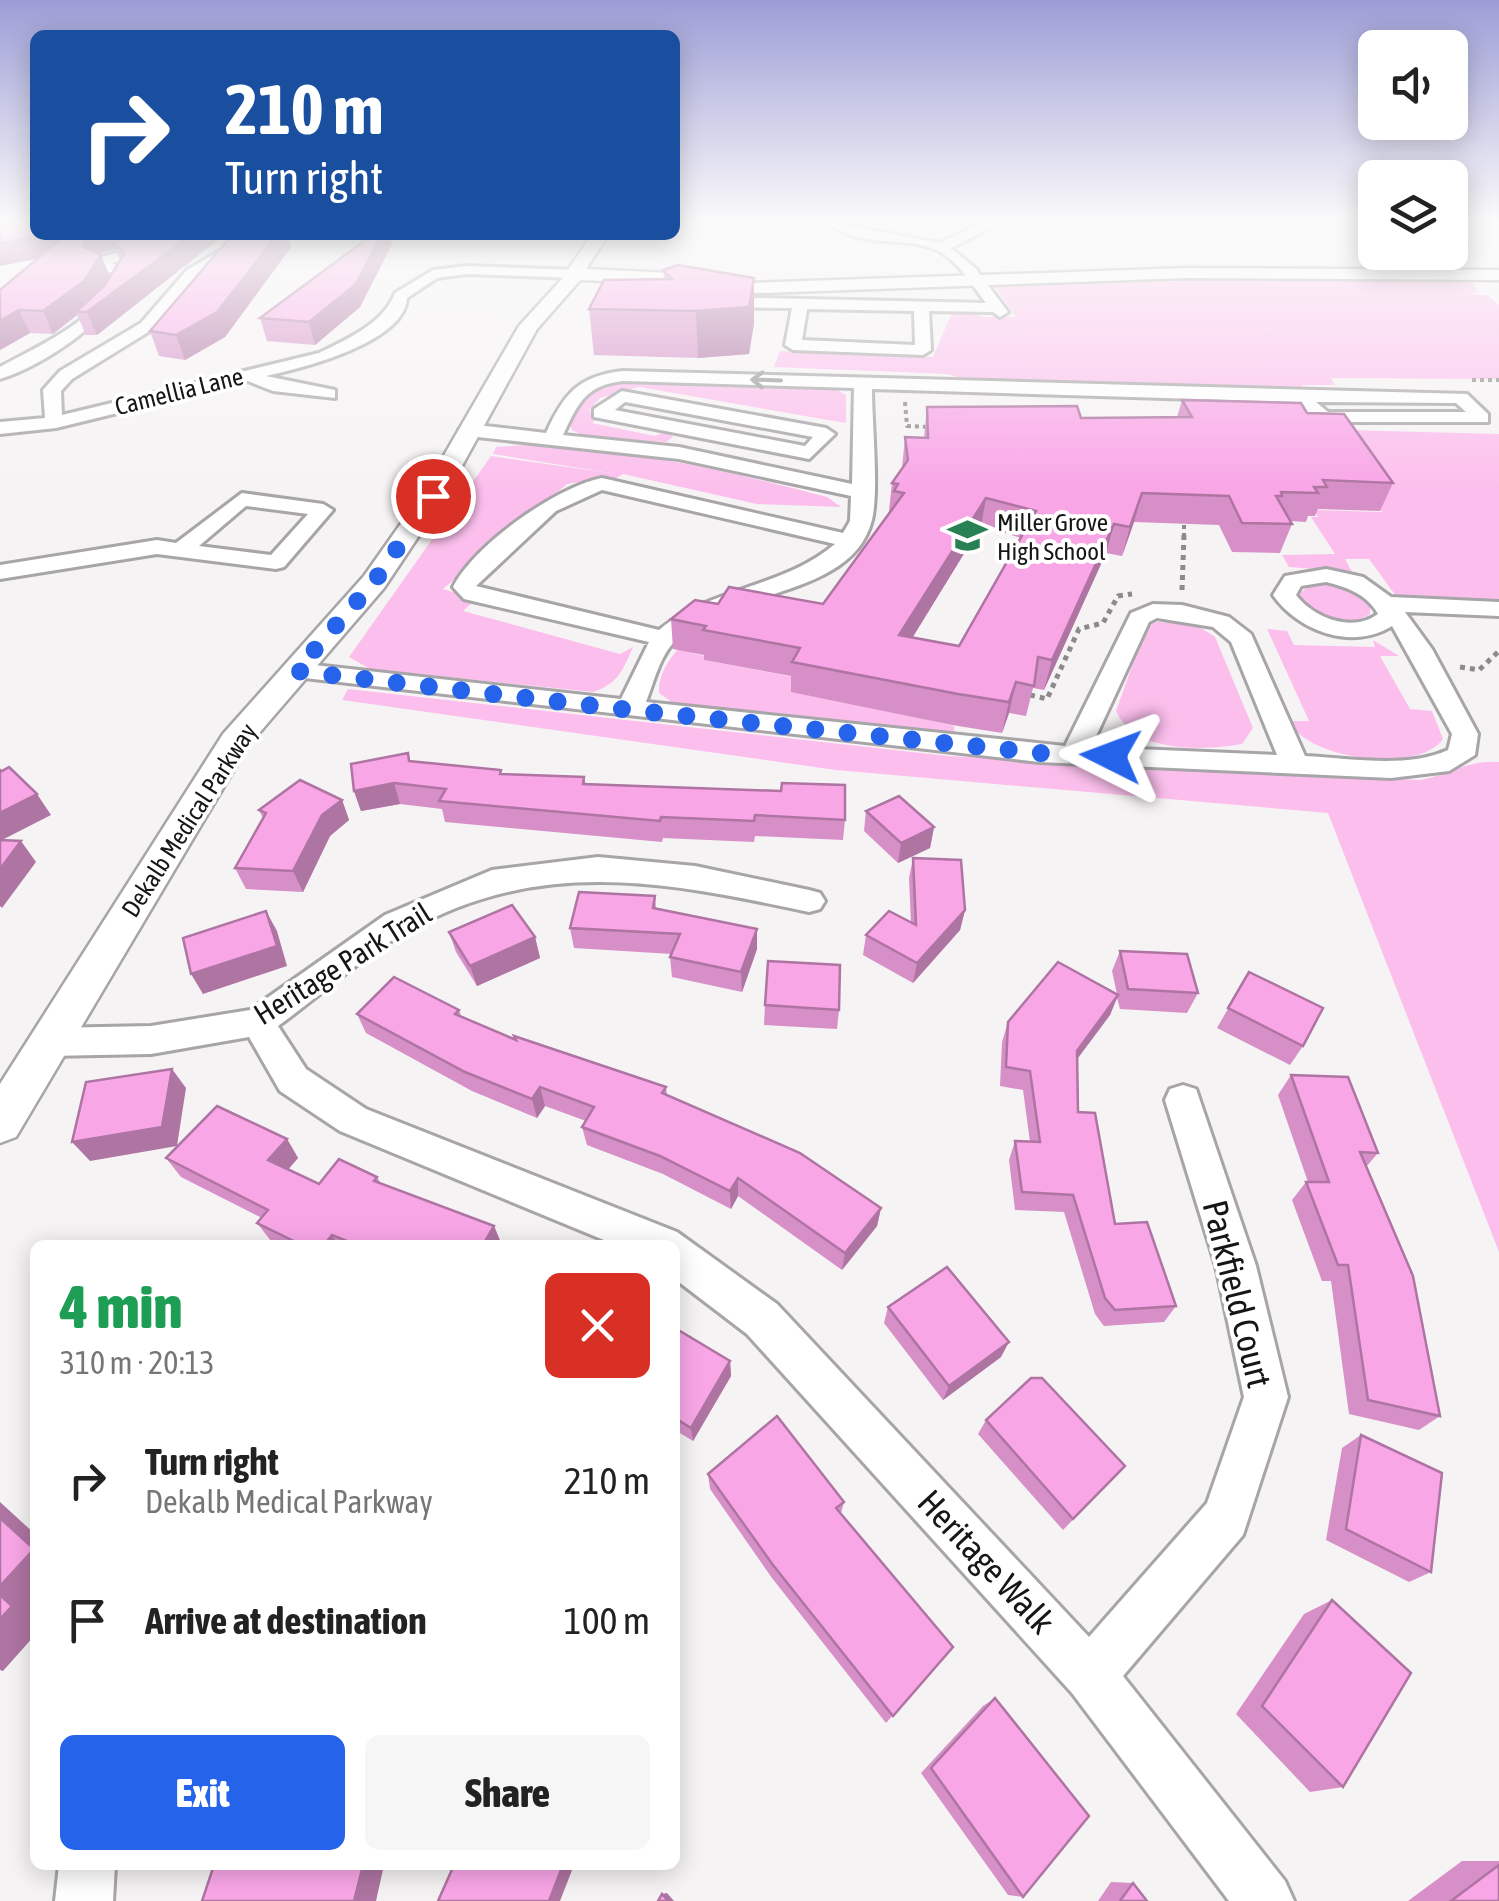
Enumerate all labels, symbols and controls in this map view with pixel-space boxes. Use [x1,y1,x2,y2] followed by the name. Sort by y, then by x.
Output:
[1358,30,1468,270] map controls
[1358,30,1468,140] button: sound
[225,69,384,149] text: 210 m
[60,70,190,200] icon: right
[225,152,383,204] text: Turn right
[1358,160,1468,270] button: layers
[112,362,246,420] street label: Camellia Lane
[750,371,782,390] one-way arrow
[391,454,476,539] pin
[406,469,461,524] icon: arrive
[997,508,1108,565] place label: Miller Grove High School
[946,515,988,557] school or university icon: Miller Grove High School
[1059,704,1163,808] position arrow
[116,718,262,922] street label: Dekalb Medical Parkway
[248,895,437,1031] street label: Heritage Park Trail
[1195,1196,1281,1392] street label: Parkfield Court
[60,1272,183,1341] text: 4 min
[545,1273,650,1378] button: close
[60,1344,215,1381] text: 310 m · 20:13
[145,1440,279,1483] text: Turn right
[60,1453,115,1508] icon: right
[564,1459,650,1502] text: 210 m
[910,1481,1063,1641] street label: Heritage Walk
[145,1483,433,1520] text: Dekalb Medical Parkway
[60,1593,115,1648] icon: arrive
[145,1599,427,1642] text: Arrive at destination
[564,1599,650,1642] text: 100 m
[60,1735,345,1850] button: Exit
[365,1735,650,1850] button: Share

